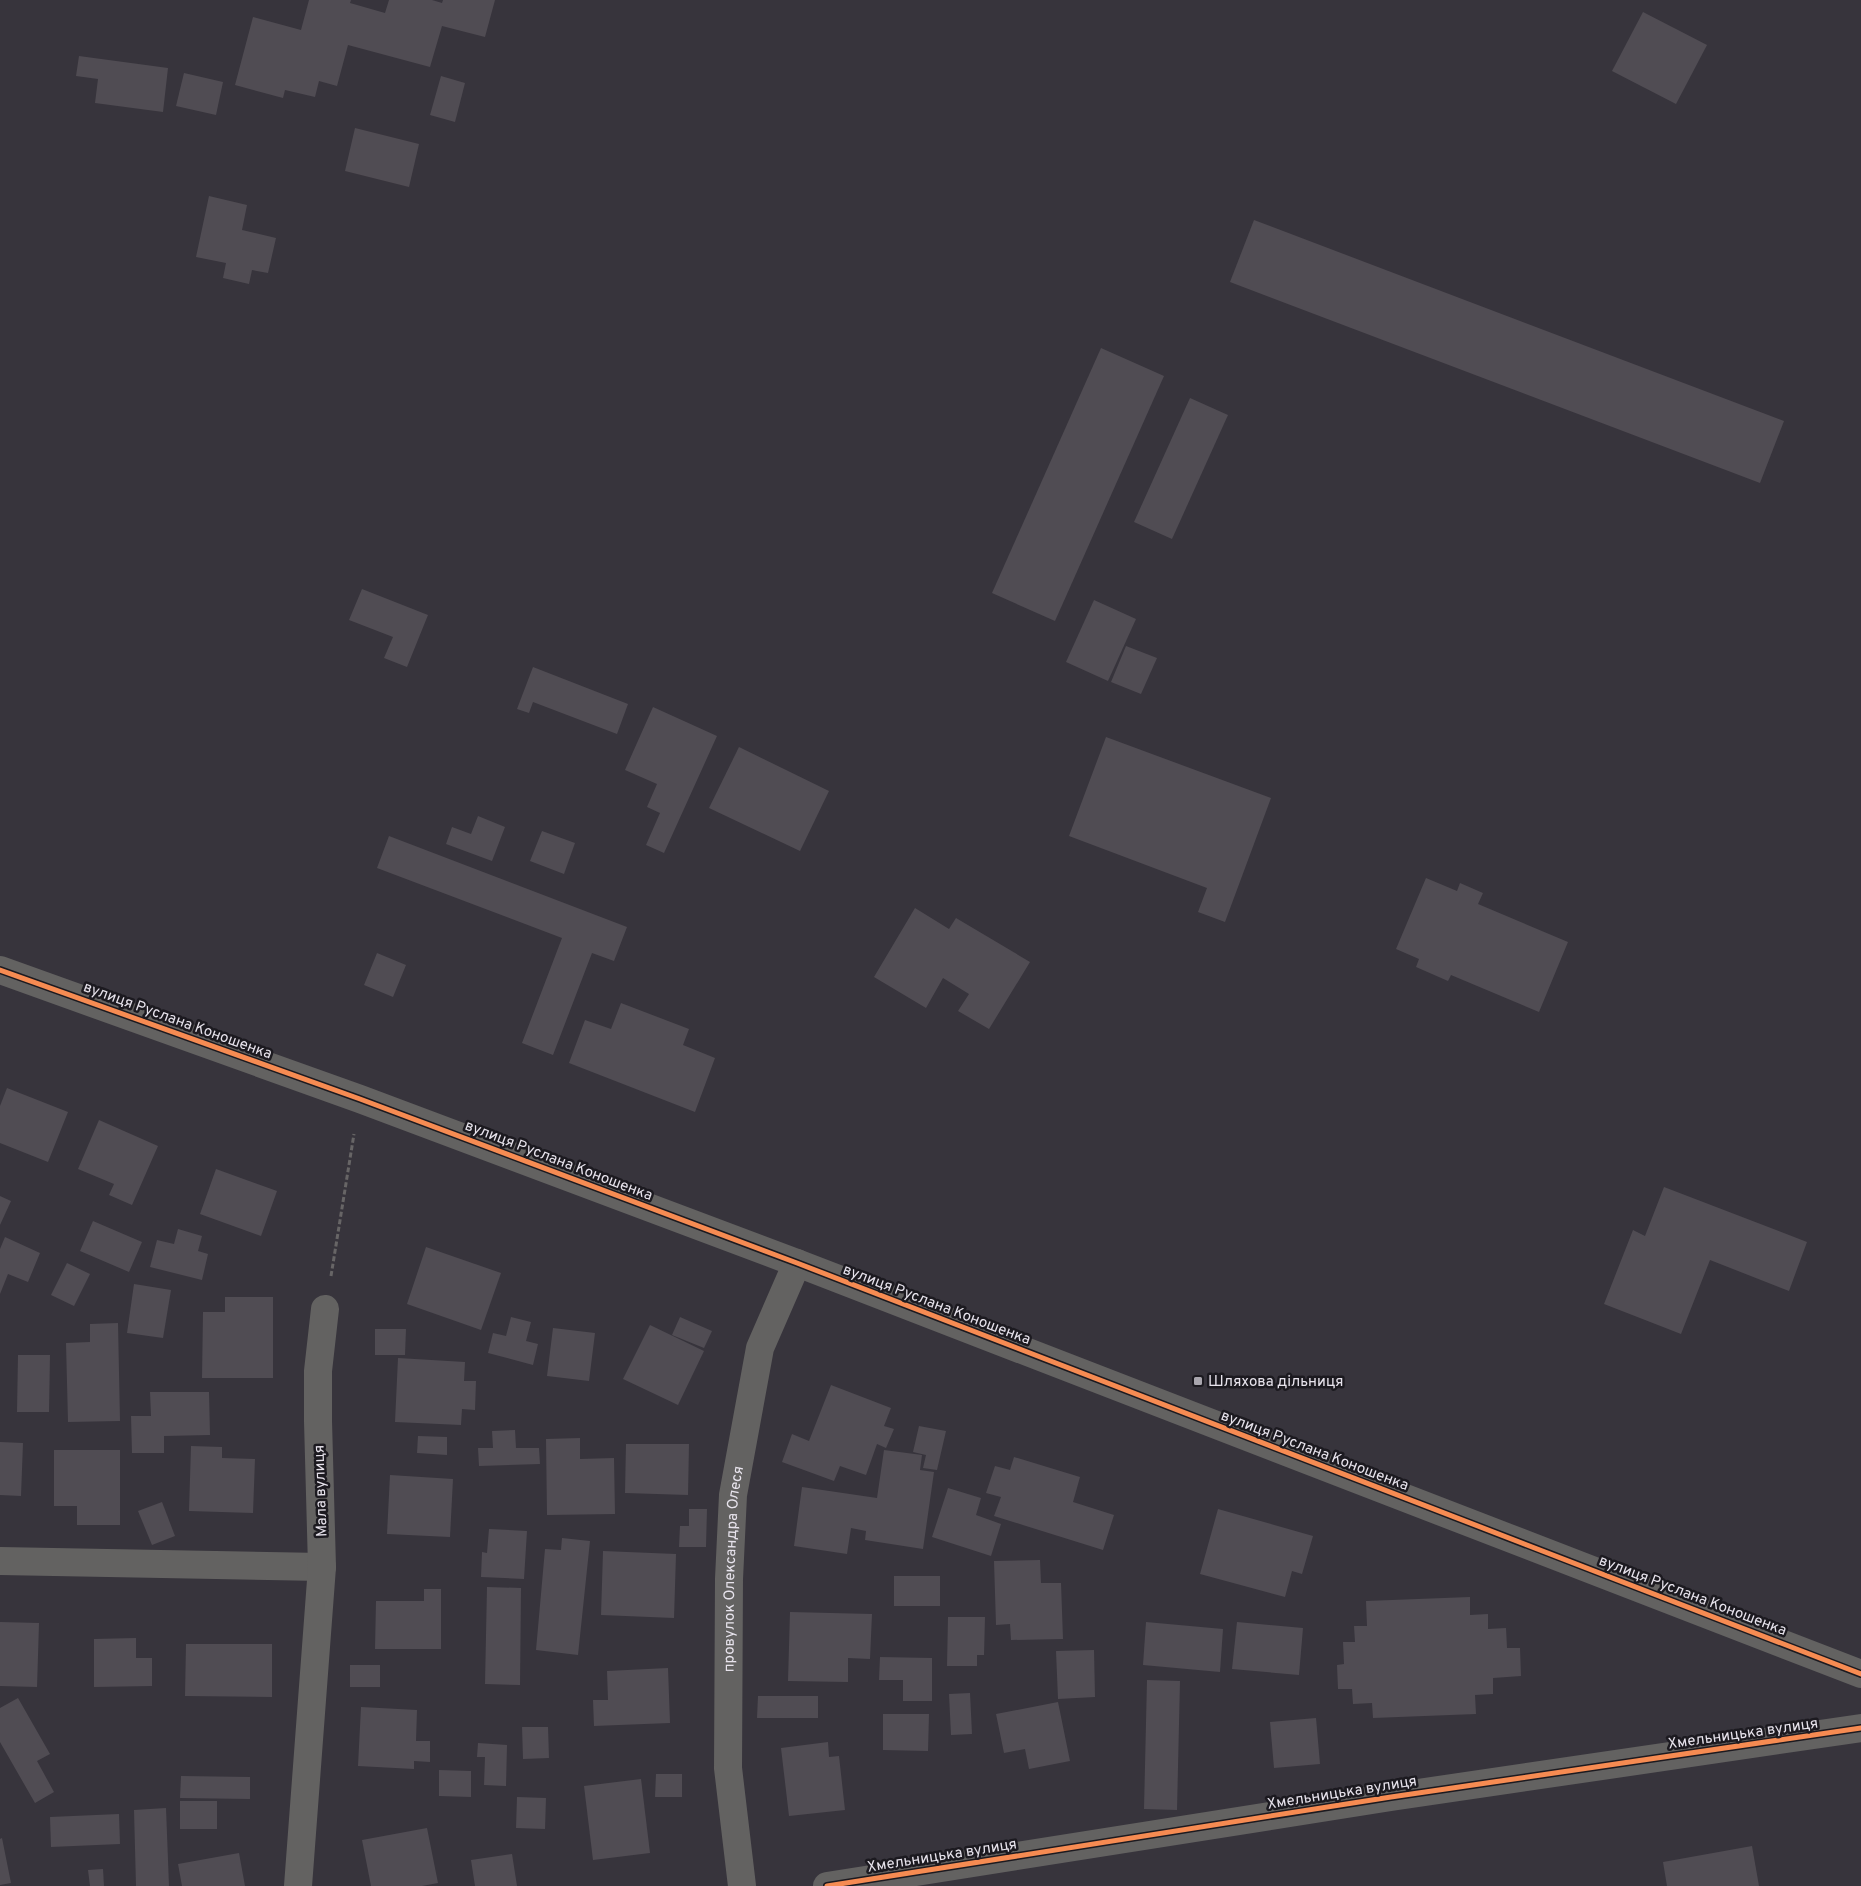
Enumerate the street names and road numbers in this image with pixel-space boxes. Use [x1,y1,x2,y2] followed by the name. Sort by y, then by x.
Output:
[80,978,274,1064] street label: вулиця Руслана Коношенка
[462,1117,655,1206] street label: вулиця Руслана Коношенка
[840,1261,1033,1350] street label: вулиця Руслана Коношенка
[1218,1407,1411,1496] street label: вулиця Руслана Коношенка
[310,1445,333,1537] street label: Мала вулиця
[721,1465,749,1672] street label: провулок Олександра Олеся
[1596,1552,1789,1641] street label: вулиця Руслана Коношенка
[1667,1715,1819,1754] street label: Хмельницька вулиця
[1266,1772,1418,1815] street label: Хмельницька вулиця
[866,1835,1018,1878] street label: Хмельницька вулиця

